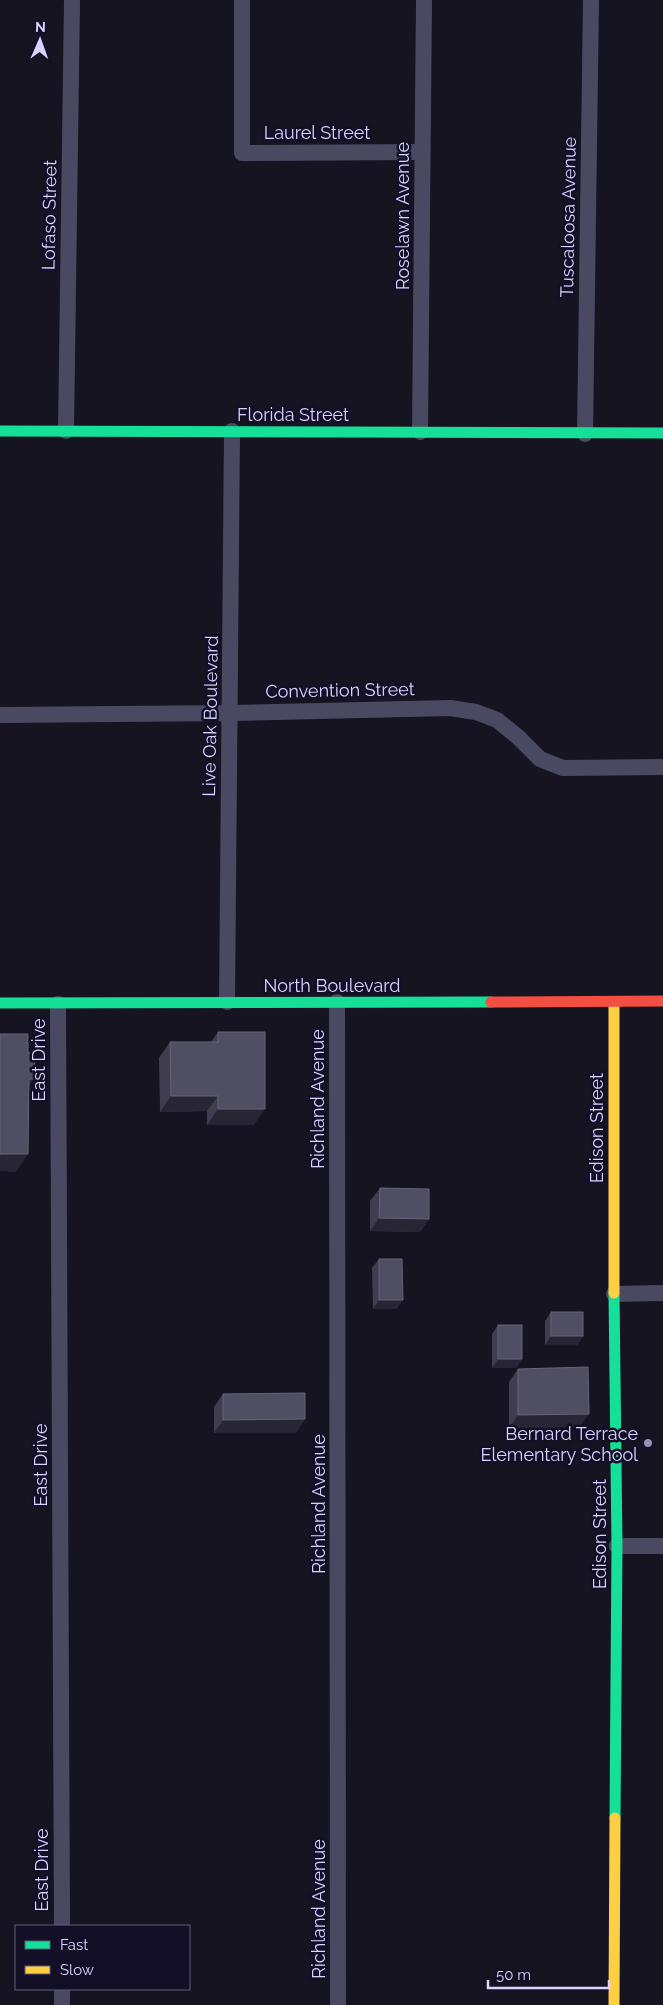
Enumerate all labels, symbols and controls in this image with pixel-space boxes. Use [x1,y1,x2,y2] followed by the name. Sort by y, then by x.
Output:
[15,15,65,65] north arrow
[35,19,46,35] text: N
[264,122,370,143] street label: Laurel Street
[556,136,580,297] street label: Tuscaloosa Avenue
[392,141,413,290] street label: Roselawn Avenue
[38,160,60,270] street label: Lofaso Street
[237,404,349,425] street label: Florida Street
[198,635,222,797] street label: Live Oak Boulevard
[265,678,415,702] street label: Convention Street
[264,975,400,996] street label: North Boulevard
[28,1018,49,1101] street label: East Drive
[307,1029,328,1169] street label: Richland Avenue
[586,1073,607,1183] street label: Edison Street
[30,1423,51,1506] street label: East Drive
[480,1423,638,1465] place label: Bernard Terrace Elementary School
[308,1434,329,1574] street label: Richland Avenue
[642,1437,654,1449] marker: Bernard Terrace Elementary School
[589,1479,610,1589] street label: Edison Street
[31,1828,52,1911] street label: East Drive
[308,1839,329,1979] street label: Richland Avenue
[15,1925,190,1990] legend
[60,1936,88,1954] text: Fast
[488,1958,609,1990] scale bar
[60,1961,94,1979] text: Slow
[496,1966,531,1984] text: 50 m

